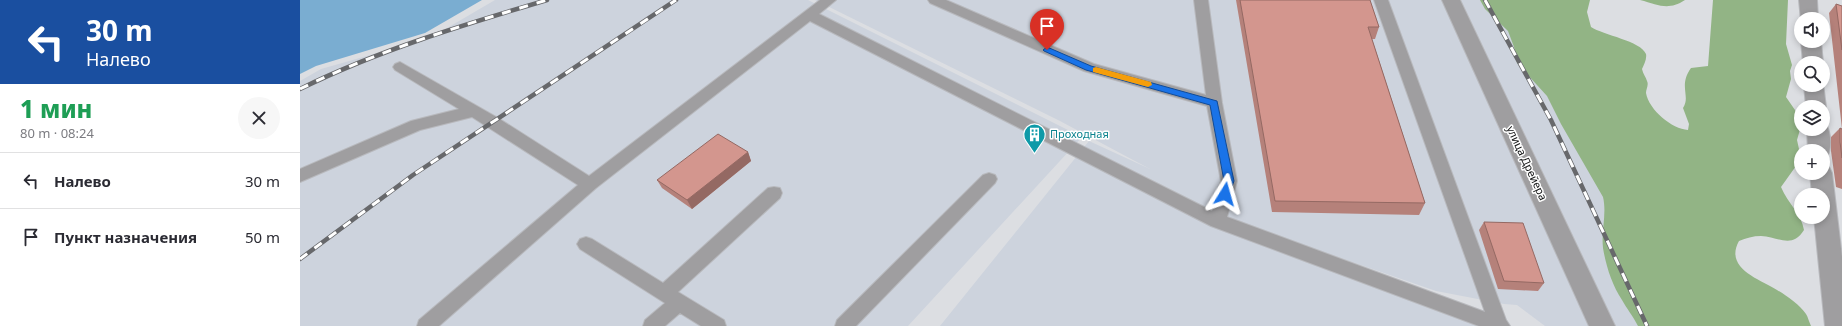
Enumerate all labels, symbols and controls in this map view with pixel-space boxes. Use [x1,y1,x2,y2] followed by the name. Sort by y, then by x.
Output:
[1030,9,1064,50] pin
[86,11,153,49] text: 30 m
[1794,12,1830,224] map controls
[1794,12,1830,48] button: sound
[1036,15,1058,37] icon: arrive
[20,16,72,68] icon: left
[86,47,151,71] text: Налево
[1794,56,1830,92] button: search
[20,92,92,125] text: 1 мин
[238,97,280,139] button: close
[1794,100,1830,136] button: layers
[1022,121,1048,154] building icon: Проходная
[1504,123,1551,202] street label: улица Дрейера
[20,124,94,142] text: 80 m · 08:24
[1050,126,1109,141] place label: Проходная
[1794,144,1830,180] button: +
[20,170,42,192] icon: left
[54,171,111,191] text: Налево
[245,171,280,191] text: 30 m
[1204,173,1246,215] position arrow
[1794,188,1830,224] button: −
[20,226,42,248] icon: arrive
[54,227,197,247] text: Пункт назначения
[245,227,280,247] text: 50 m

